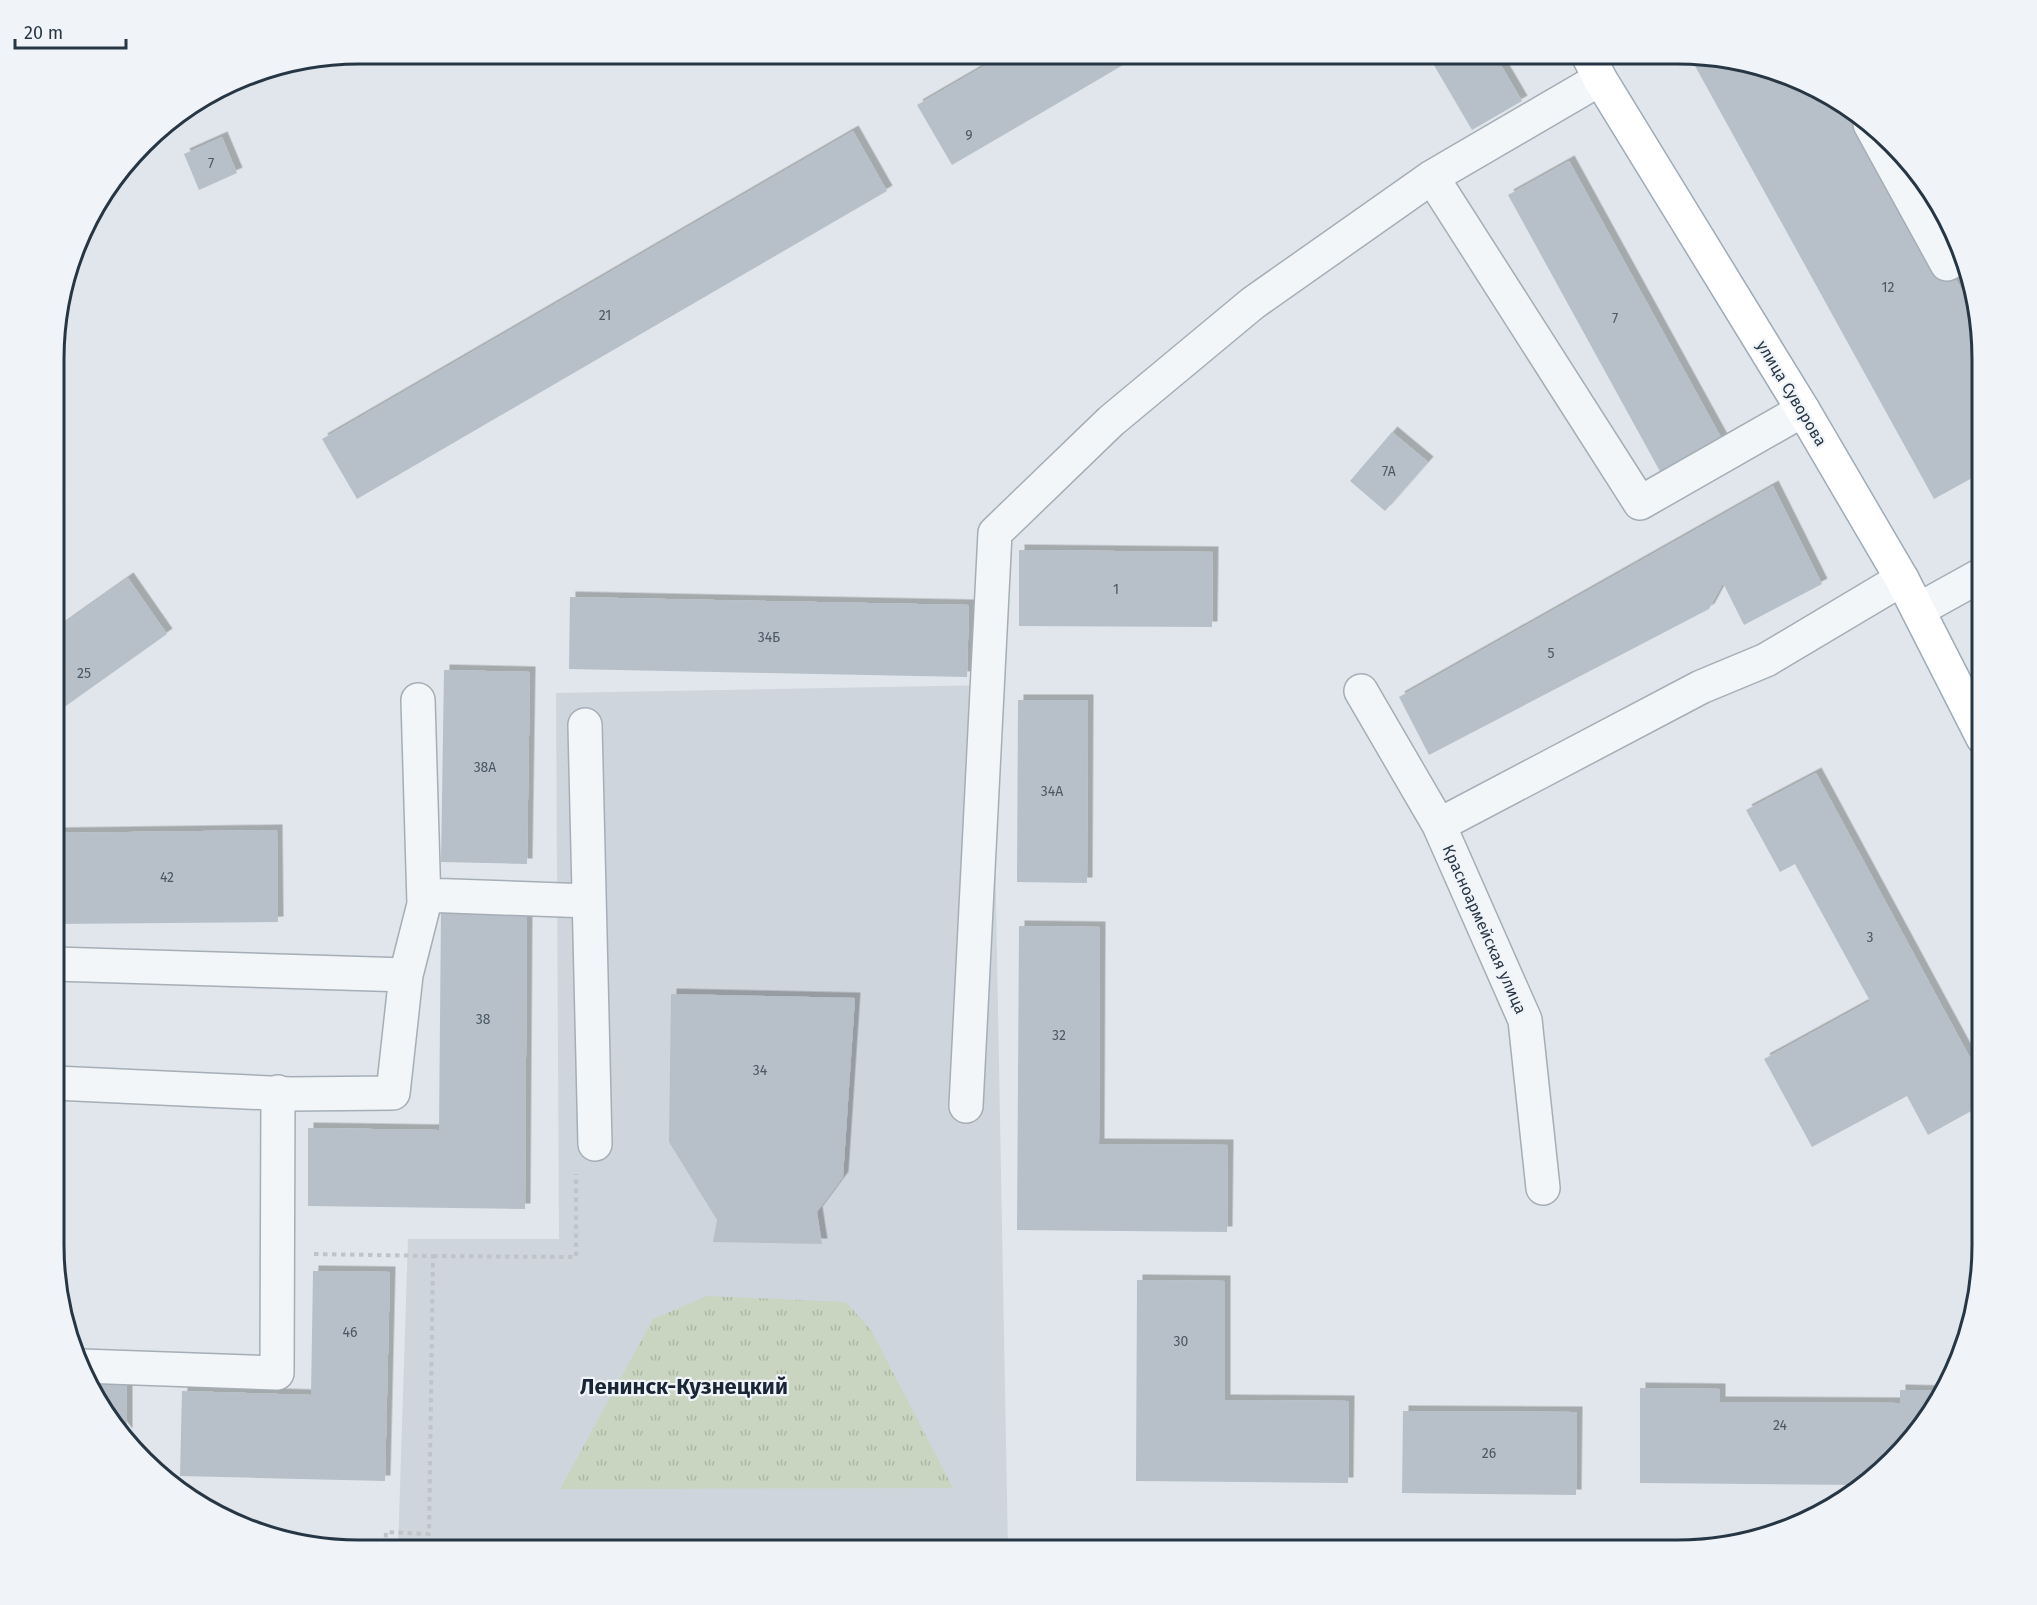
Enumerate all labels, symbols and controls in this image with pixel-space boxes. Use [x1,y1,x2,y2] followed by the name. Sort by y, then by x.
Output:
[15,12,126,50] scale bar
[24,22,63,44] text: 20 m
[965,127,973,144] house number: 9
[208,155,214,172] house number: 7
[1882,279,1895,296] house number: 12
[599,307,611,324] house number: 21
[1612,310,1618,327] house number: 7
[1753,337,1831,449] street label: улица Суворова
[1382,463,1396,480] house number: 7А
[1113,581,1119,598] house number: 1
[758,629,780,646] house number: 34Б
[1547,645,1555,662] house number: 5
[77,665,91,682] house number: 25
[474,759,496,776] house number: 38А
[1041,783,1063,800] house number: 34А
[1439,842,1530,1017] street label: Красноармейская улица
[160,869,174,886] house number: 42
[1867,929,1874,946] house number: 3
[476,1011,491,1028] house number: 38
[1052,1027,1066,1044] house number: 32
[753,1062,768,1079] house number: 34
[343,1324,357,1341] house number: 46
[1174,1333,1189,1350] house number: 30
[580,1373,788,1400] district label: Ленинск-Кузнецкий
[1773,1417,1788,1434] house number: 24
[1482,1445,1496,1462] house number: 26

